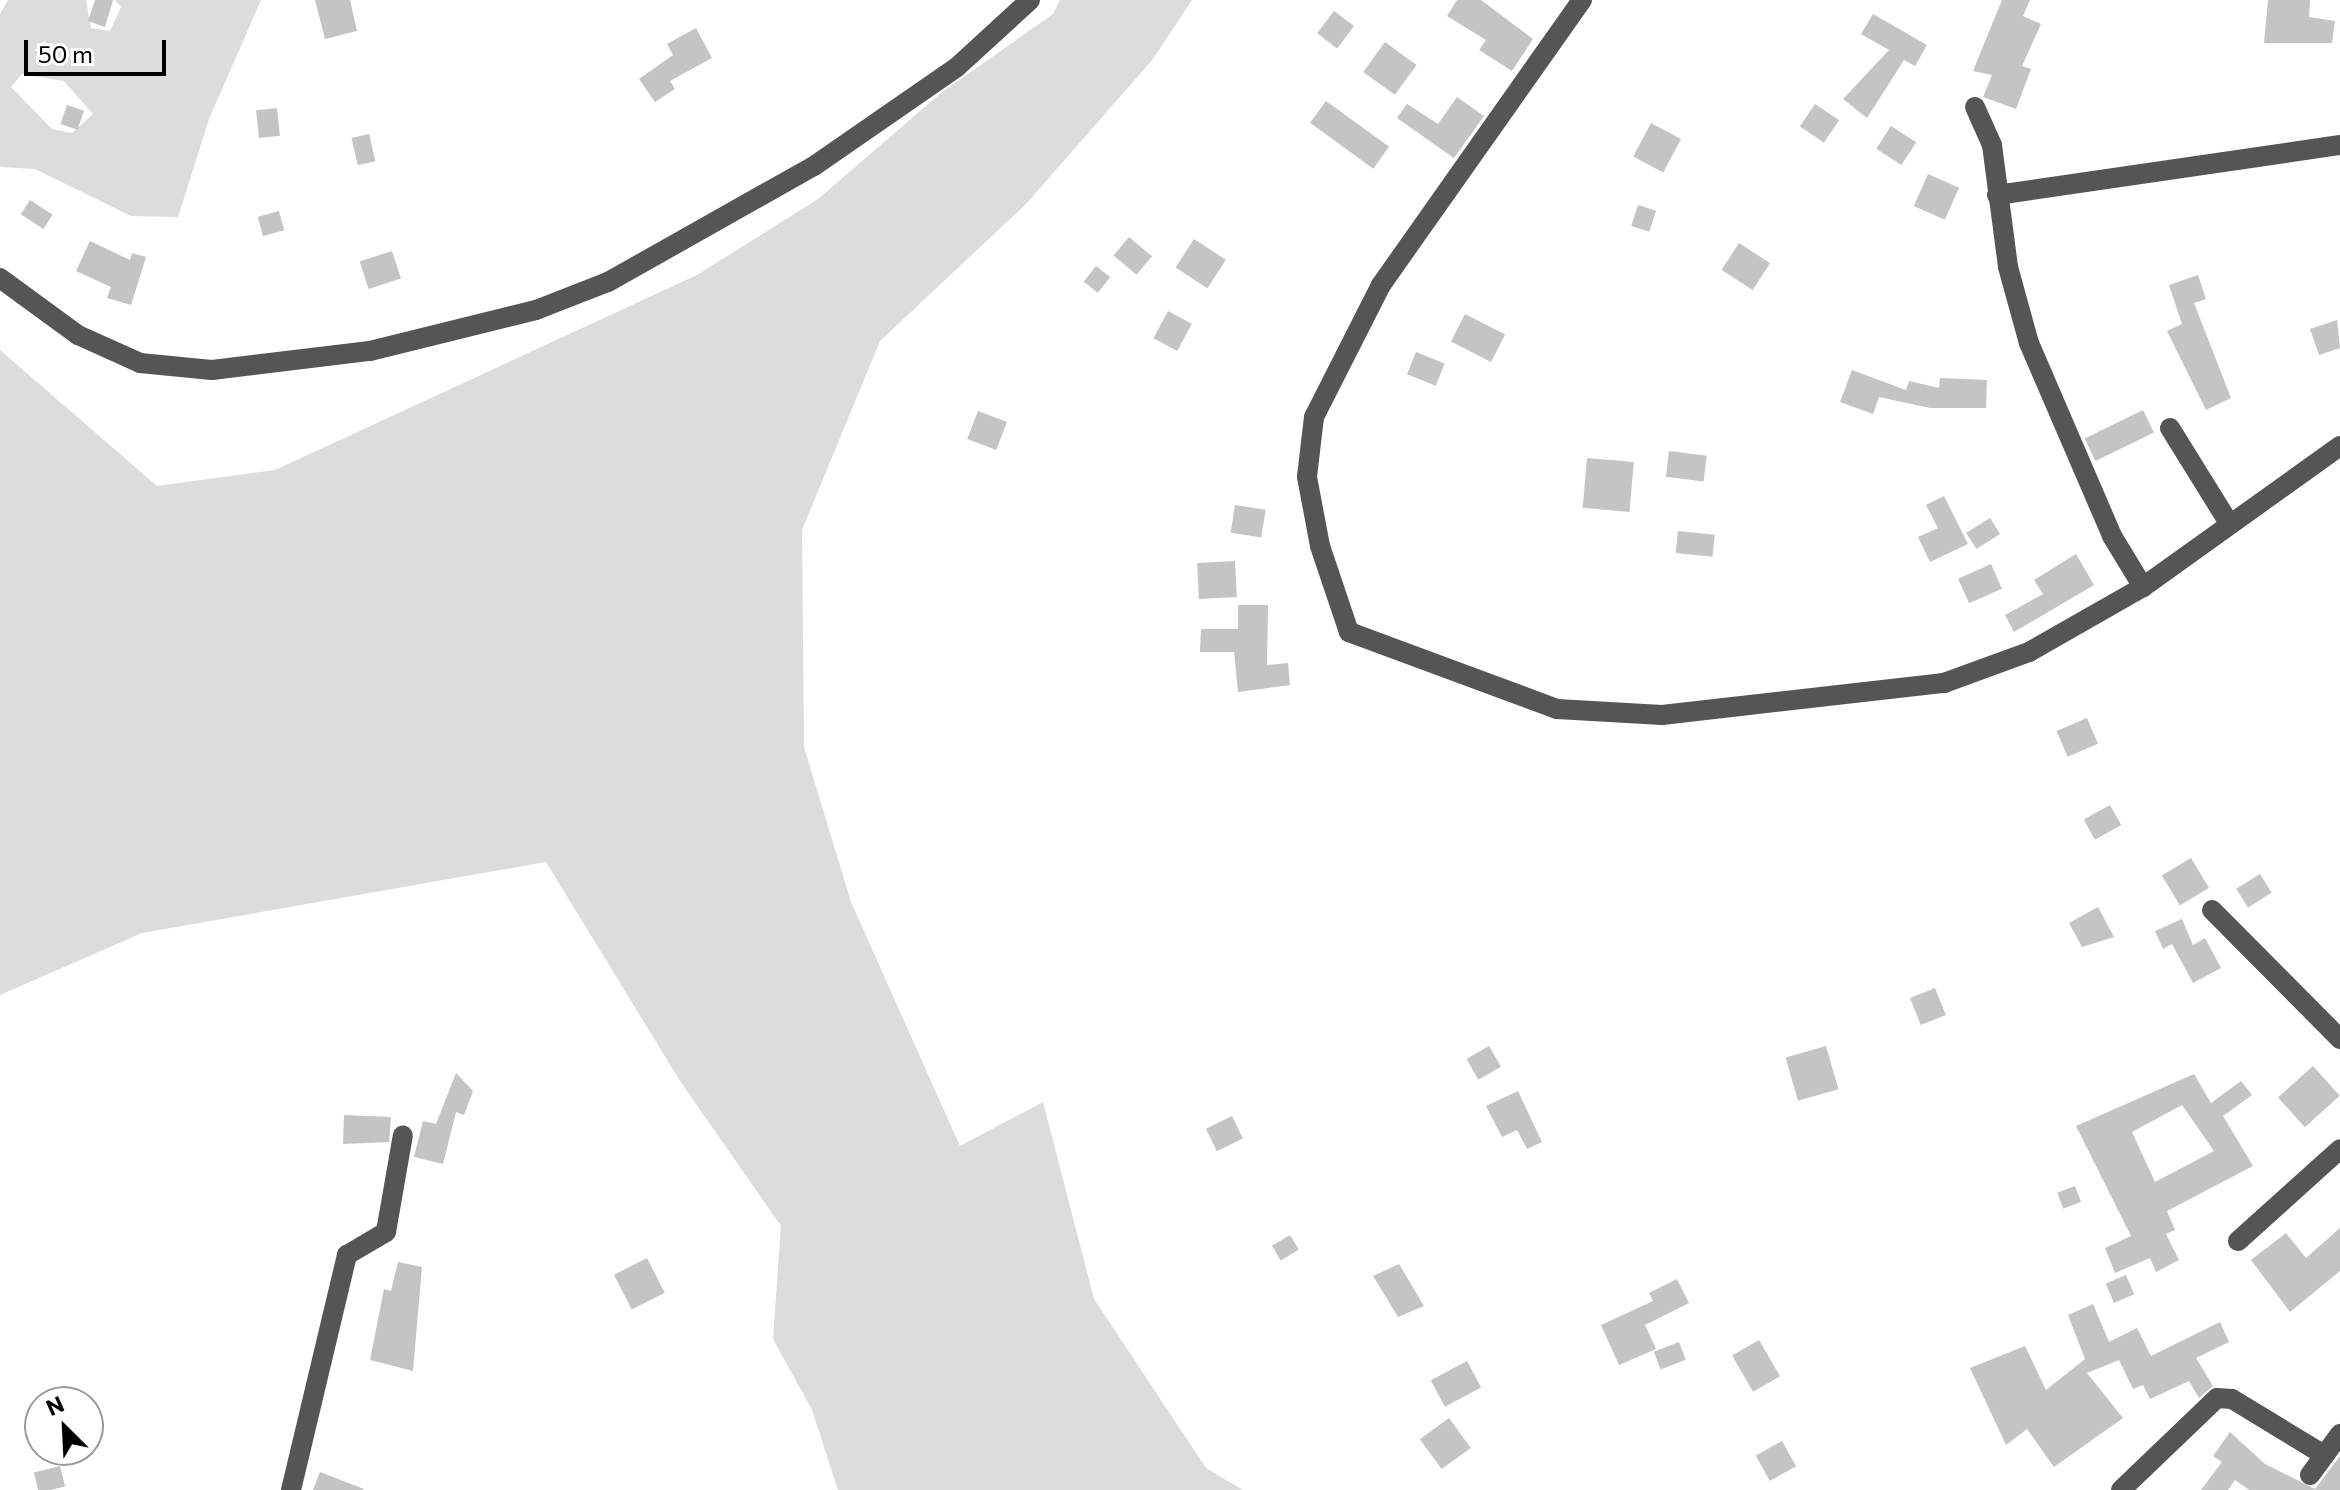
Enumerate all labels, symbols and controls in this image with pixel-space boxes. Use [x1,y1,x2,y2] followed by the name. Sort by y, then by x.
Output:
[28,24,170,74] scale bar
[38,39,93,68] text: 50 m
[24,1386,104,1466] north arrow
[42,1390,68,1421] text: N

